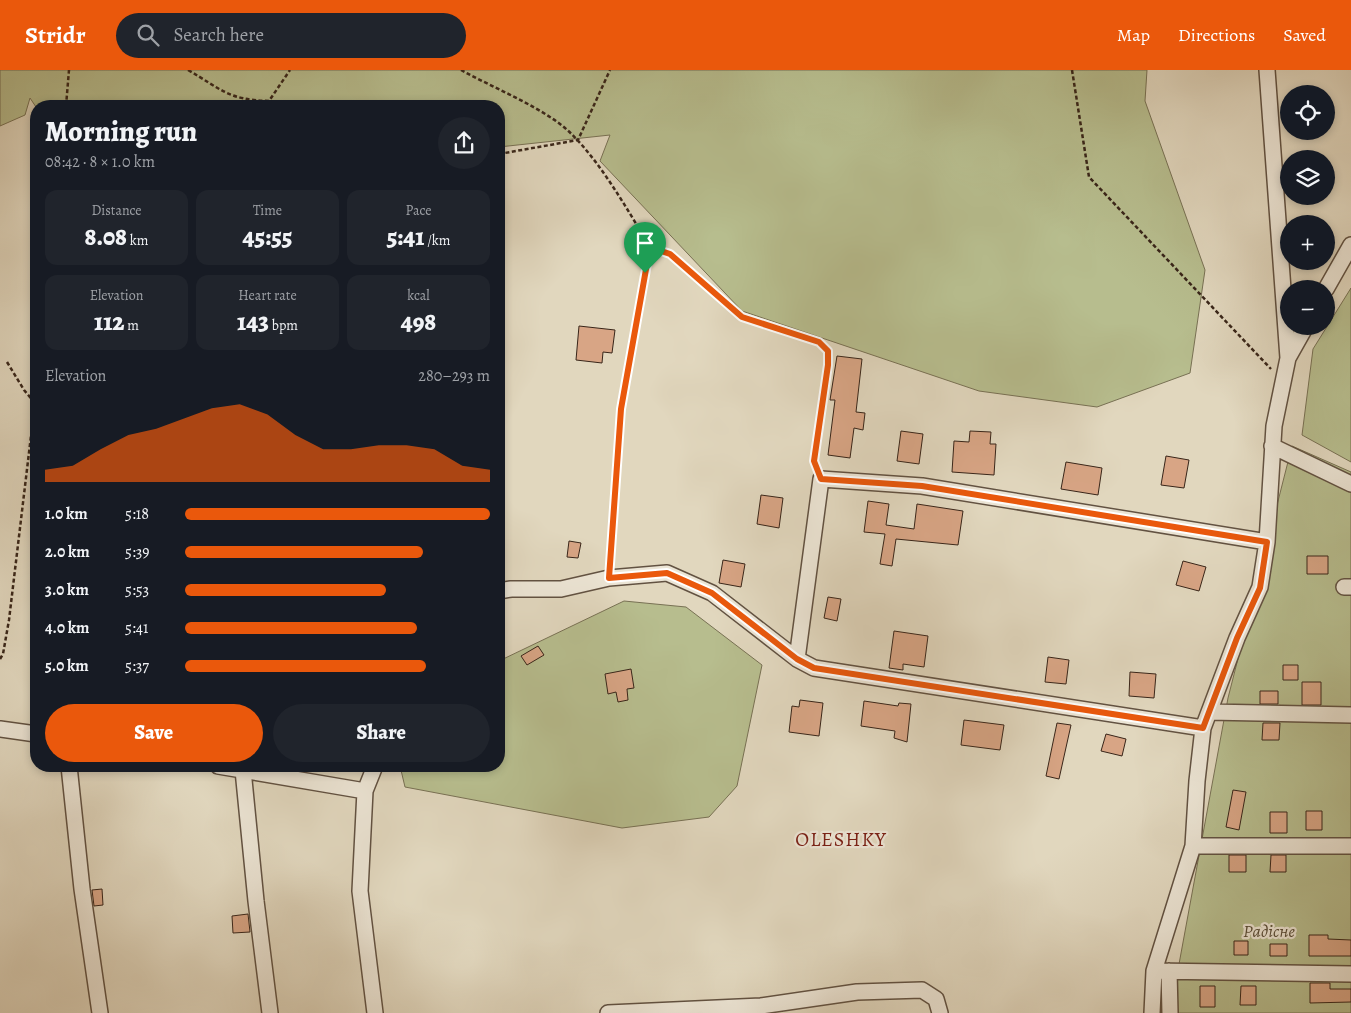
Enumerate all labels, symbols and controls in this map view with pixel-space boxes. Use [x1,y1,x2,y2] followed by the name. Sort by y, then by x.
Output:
[116,13,466,58] search box
[25,19,86,51] text: Stridr
[134,21,162,49] icon: search
[174,22,264,48] text: Search here
[1117,23,1150,47] text: Map
[1178,23,1255,47] text: Directions
[1283,23,1326,47] text: Saved
[1280,85,1335,335] map controls
[1280,85,1335,140] button: locate
[45,113,197,151] text: Morning run
[438,117,490,169] button: share
[1280,150,1335,205] button: layers
[45,151,155,173] text: 08:42 · 8 × 1.0 km
[91,201,142,220] text: Distance
[253,201,282,220] text: Time
[406,201,431,220] text: Pace
[1280,215,1335,270] button: +
[85,220,127,254] text: 8.08
[243,220,292,254] text: 45:55
[387,220,424,254] text: 5:41
[624,222,666,273] pin
[631,229,659,257] icon: arrive
[127,231,148,250] text: km
[424,231,450,250] text: /km
[1280,280,1335,335] button: −
[90,286,143,305] text: Elevation
[238,286,297,305] text: Heart rate
[407,286,430,305] text: kcal
[94,305,125,339] text: 112
[237,305,269,339] text: 143
[401,305,436,339] text: 498
[125,316,139,335] text: m
[269,316,298,335] text: bpm
[45,365,106,387] text: Elevation
[418,365,490,387] text: 280–293 m
[45,503,88,525] text: 1.0 km
[125,503,149,525] text: 5:18
[45,541,90,563] text: 2.0 km
[125,541,150,563] text: 5:39
[45,579,89,601] text: 3.0 km
[125,579,149,601] text: 5:53
[45,617,89,639] text: 4.0 km
[125,617,148,639] text: 5:41
[45,655,89,677] text: 5.0 km
[125,655,149,677] text: 5:37
[45,704,263,762] button: Save
[273,704,490,762] button: Share
[795,826,887,853] district label: OLESHKY
[1243,919,1295,943] park label: Радісне

